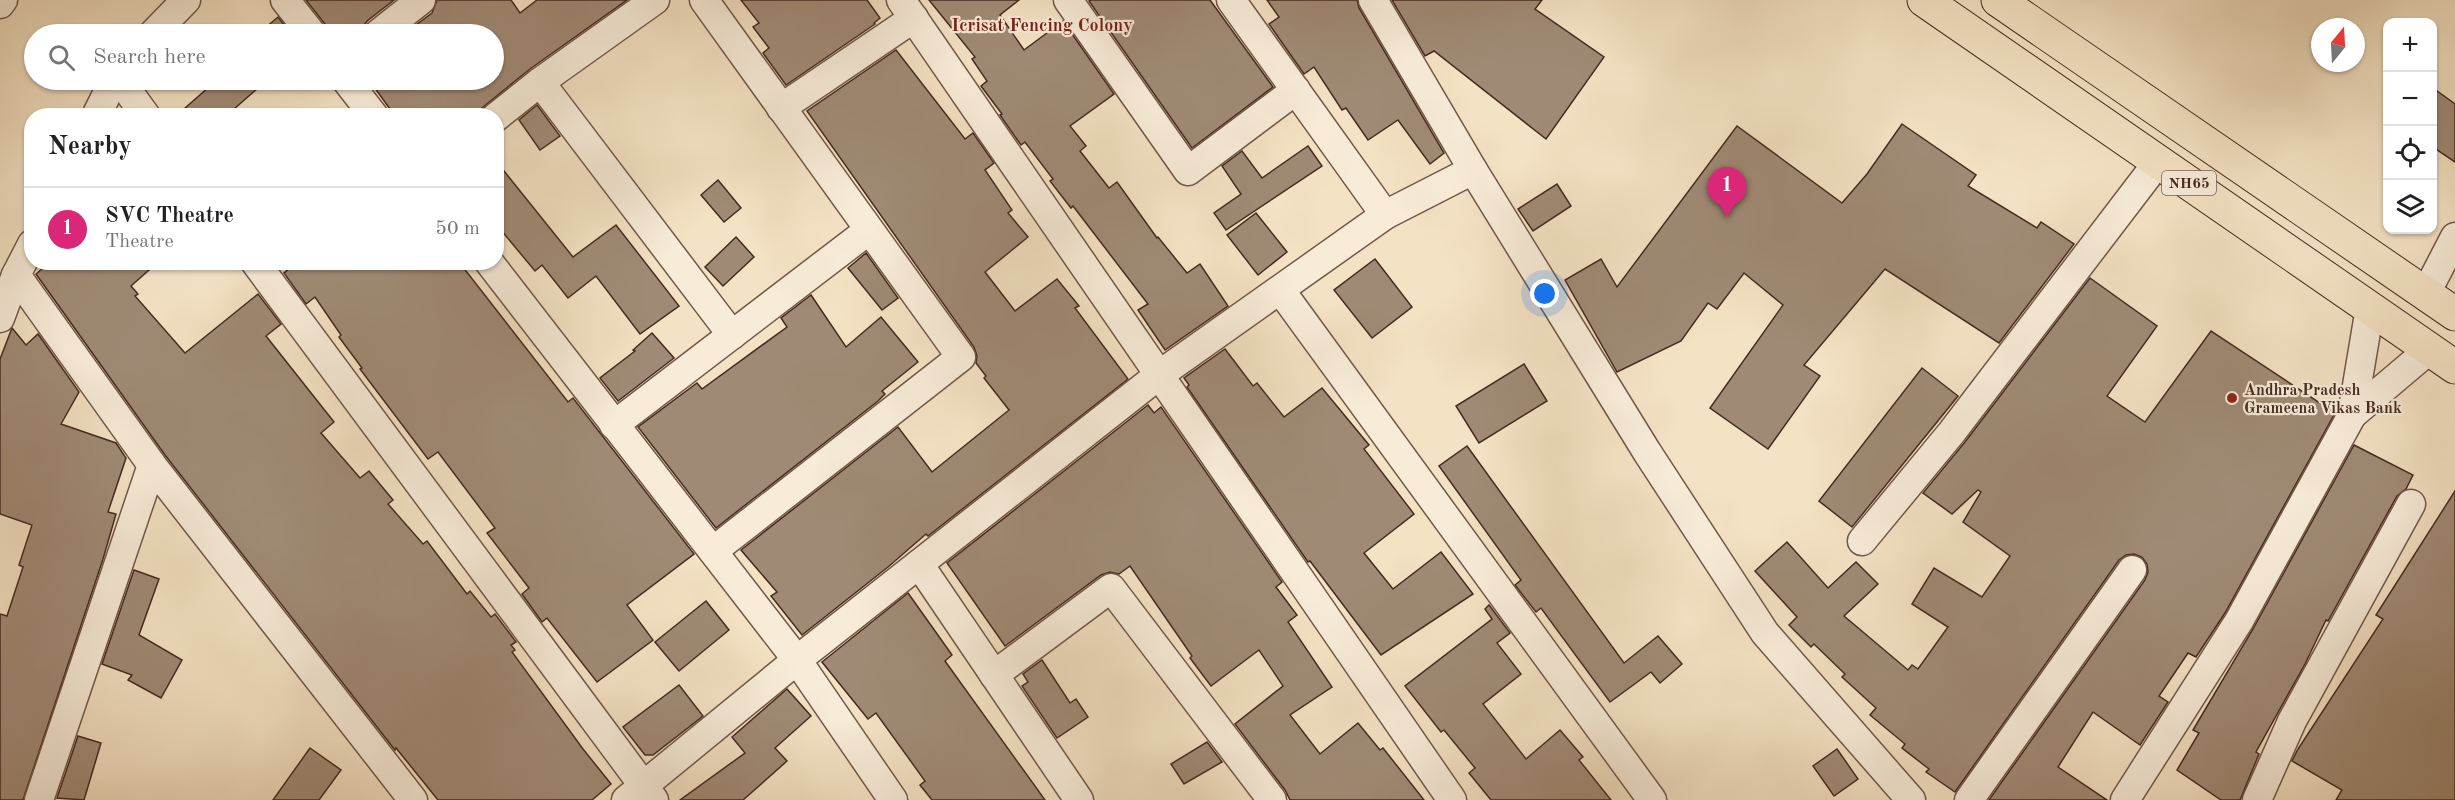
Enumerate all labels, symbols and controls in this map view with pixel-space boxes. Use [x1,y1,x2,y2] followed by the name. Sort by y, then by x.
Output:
[951,17,1133,35] district label: Icrisat Fencing Colony
[2311,18,2365,72] north arrow
[2383,18,2437,234] map controls
[2383,18,2437,72] button: +
[24,24,504,90] search box
[45,41,78,74] icon: search
[93,46,206,68] text: Search here
[2383,72,2437,126] button: −
[2383,126,2437,180] button: locate
[48,134,132,160] text: Nearby
[1708,168,1746,217] pin: 1
[2162,171,2216,195] road number: NH65
[2383,180,2437,234] button: layers
[105,205,234,227] text: SVC Theatre
[62,219,73,239] text: 1
[435,219,480,239] text: 50 m
[105,232,174,252] text: Theatre
[1530,279,1559,308] your location
[2244,383,2402,417] place label: Andhra Pradesh Grameena Vikas Bank
[2225,391,2239,405] marker: Andhra Pradesh Grameena Vikas Bank

